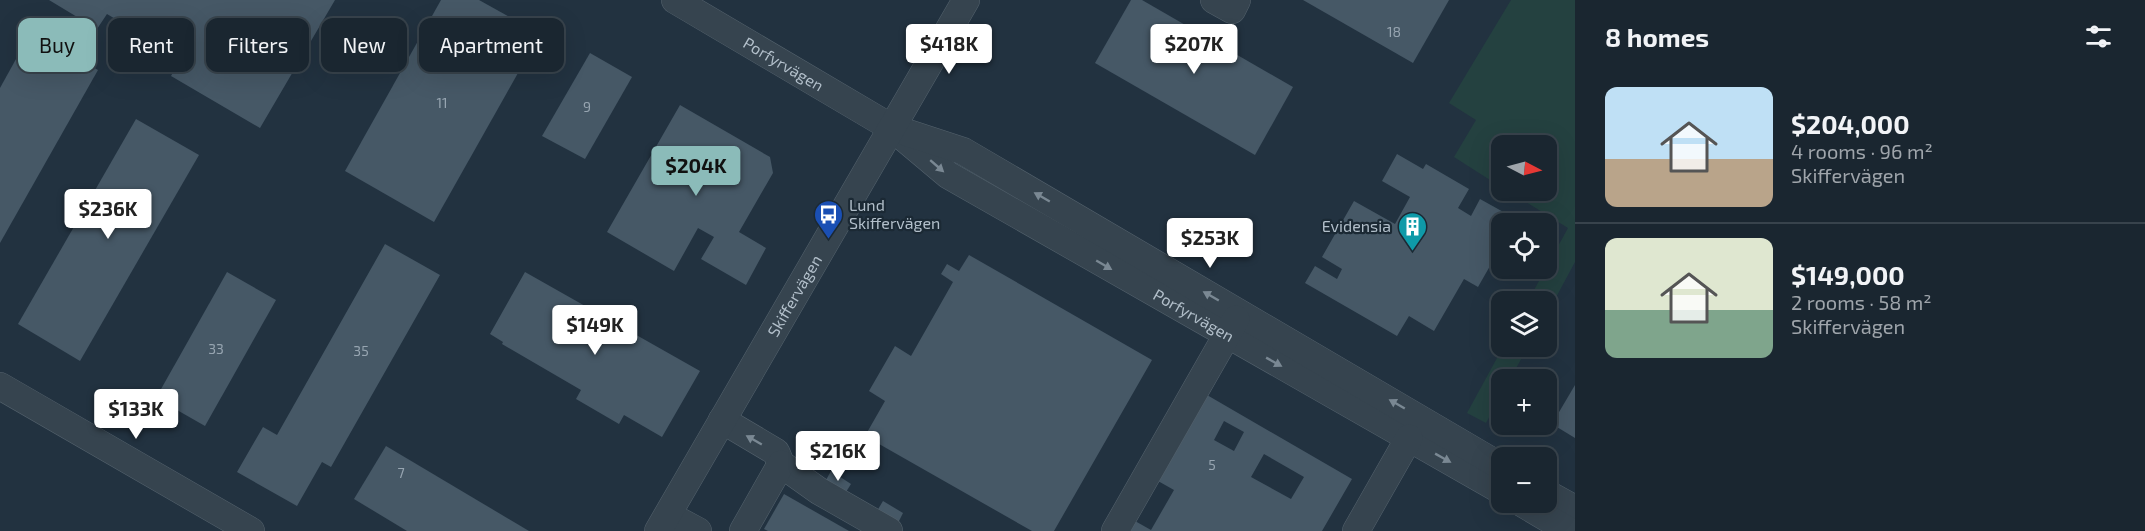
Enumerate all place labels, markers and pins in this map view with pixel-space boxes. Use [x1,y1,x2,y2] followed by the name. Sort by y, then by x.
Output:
[907,24,991,75] pin: $418K
[1152,24,1236,75] pin: $207K
[654,146,738,197] pin: $204K
[66,189,150,240] pin: $236K
[849,195,940,232] place label: Lund Skiffervägen
[812,198,844,240] bus stop icon: Lund Skiffervägen
[1396,210,1428,252] building icon: Evidensia
[1322,216,1391,235] place label: Evidensia
[1168,218,1252,269] pin: $253K
[553,305,637,356] pin: $149K
[94,389,178,440] pin: $133K
[796,431,880,482] pin: $216K

